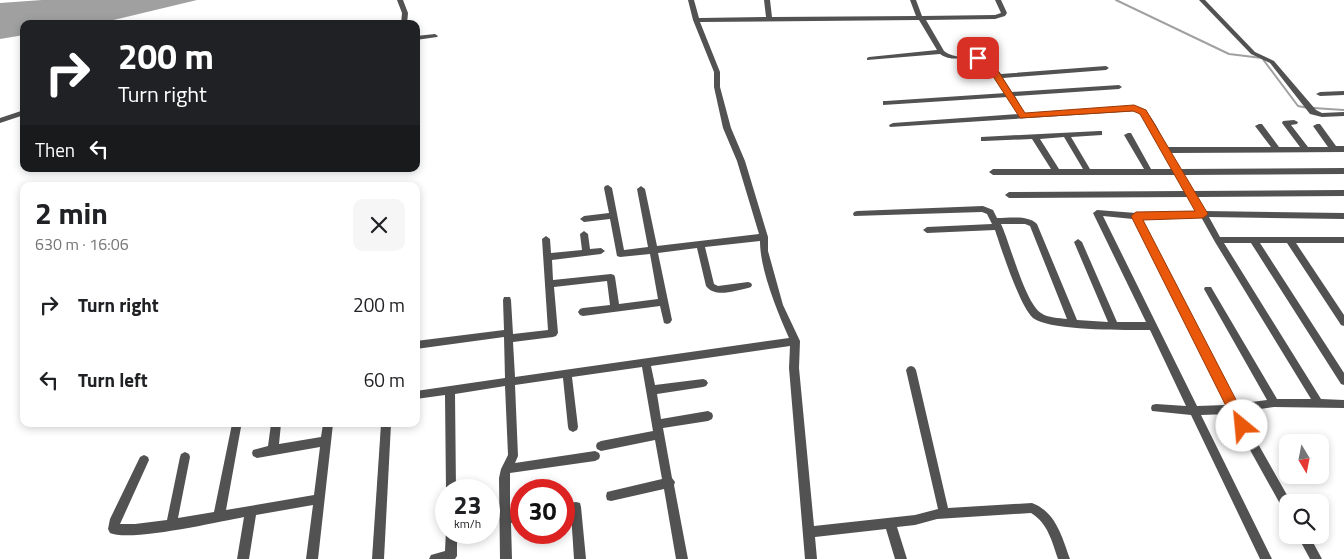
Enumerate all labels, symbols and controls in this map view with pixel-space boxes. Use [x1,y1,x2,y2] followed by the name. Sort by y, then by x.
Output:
[118,29,214,83] text: 200 m
[957,37,999,79] pin
[35,40,100,105] icon: right
[964,44,992,72] icon: arrive
[118,77,207,111] text: Turn right
[35,135,75,164] text: Then
[85,135,113,163] icon: left
[35,190,108,236] text: 2 min
[353,199,405,251] button: close
[35,232,129,256] text: 630 m · 16:06
[78,290,159,319] text: Turn right
[353,290,405,319] text: 200 m
[35,291,63,319] icon: right
[78,365,148,394] text: Turn left
[364,365,405,394] text: 60 m
[35,366,63,394] icon: left
[1215,399,1267,451] position arrow
[1279,434,1329,484] north arrow
[1279,434,1329,544] map controls
[510,479,575,544] speed limit sign: 30
[453,486,482,524] text: 23
[1279,494,1329,544] button: search
[454,514,481,533] text: km/h

